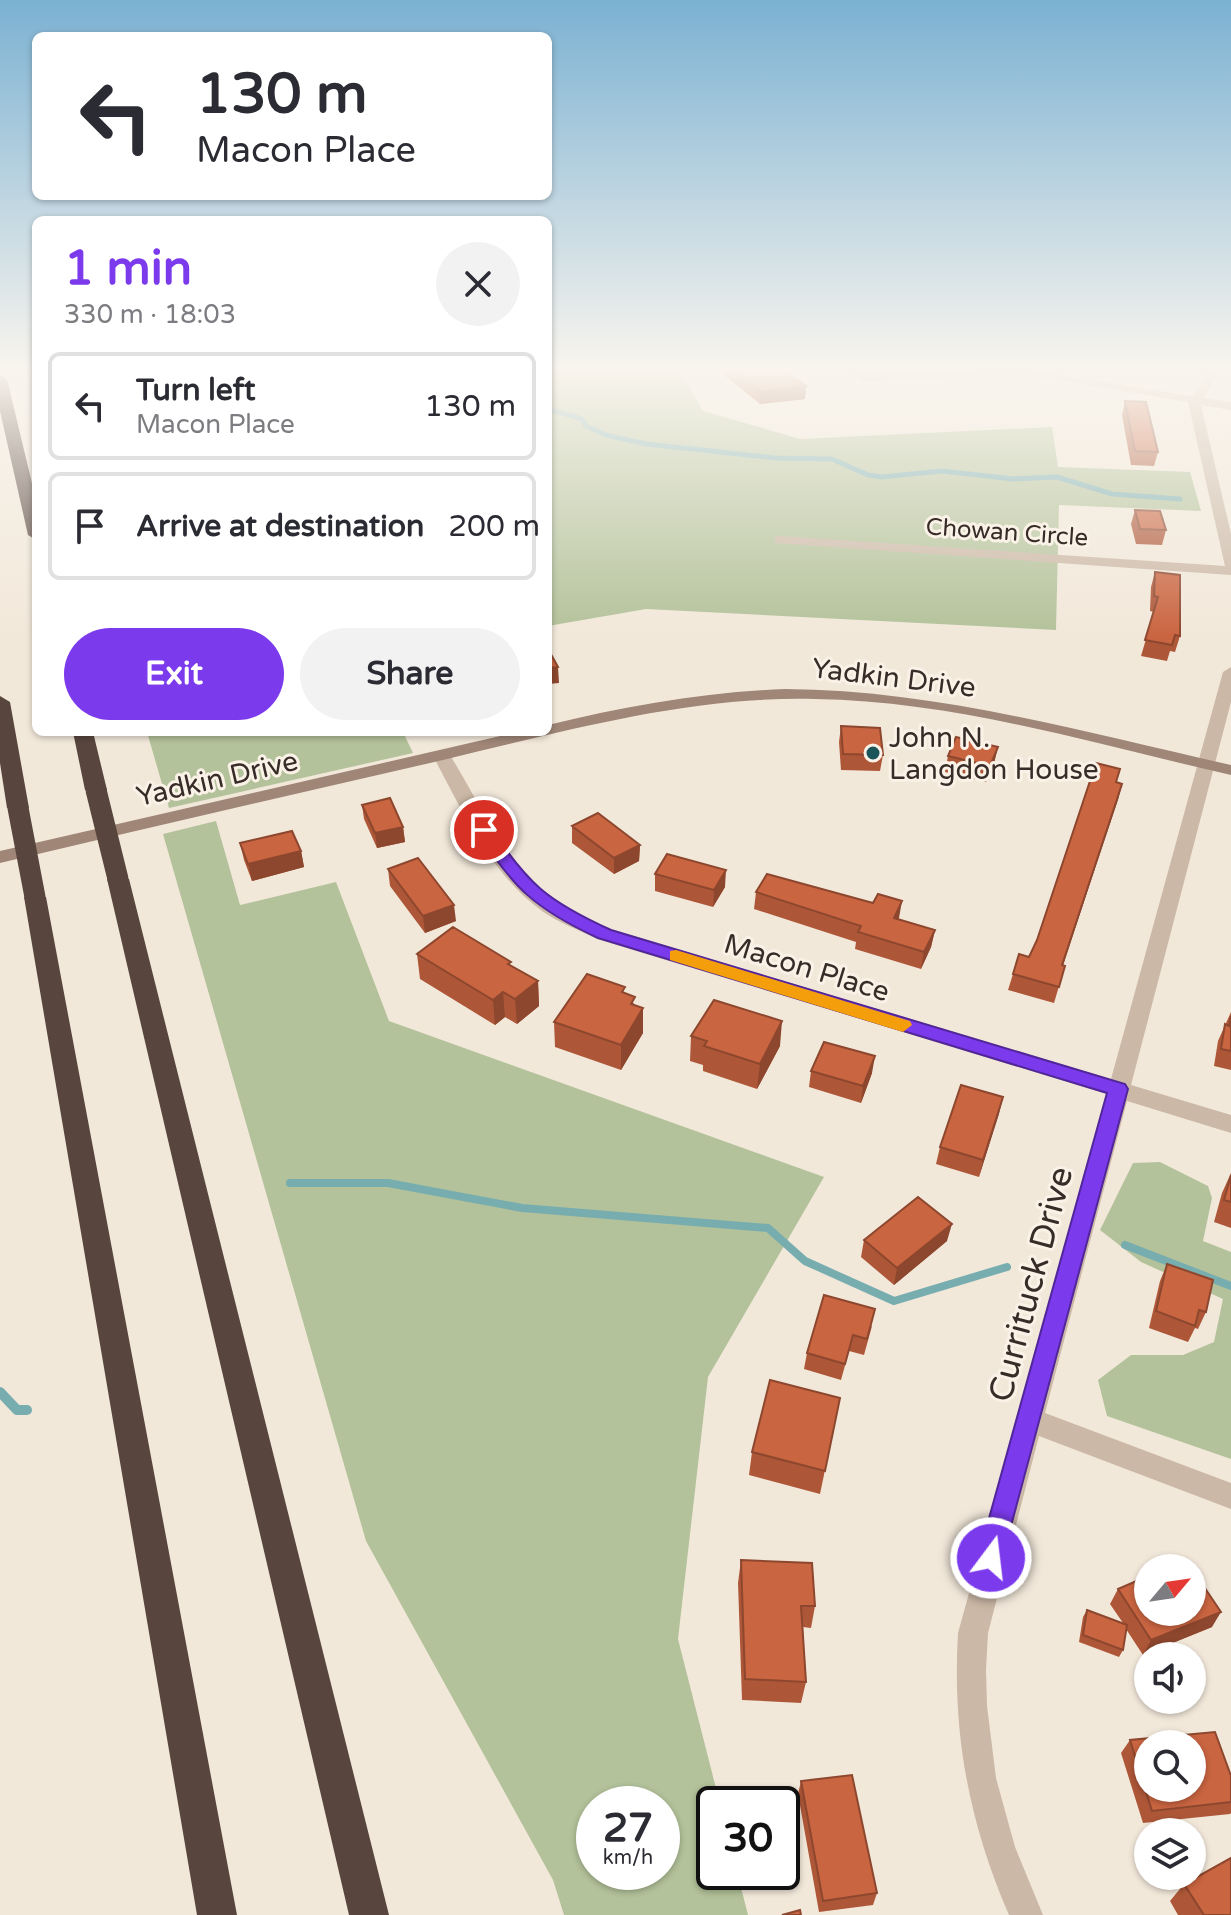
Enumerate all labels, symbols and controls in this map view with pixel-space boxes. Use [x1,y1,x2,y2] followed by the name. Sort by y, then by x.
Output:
[196,61,367,128] text: 130 m
[64,64,168,168] icon: left
[196,129,416,172] text: Macon Place
[64,240,192,298] text: 1 min
[436,242,520,326] button: close
[64,299,236,330] text: 330 m · 18:03
[136,372,255,409] text: Turn left
[68,384,112,428] icon: left
[424,388,516,425] text: 130 m
[136,409,295,440] text: Macon Place
[68,504,112,548] icon: arrive
[136,508,424,545] text: Arrive at destination
[448,508,540,545] text: 200 m
[925,512,1089,553] street label: Chowan Circle
[64,628,284,720] button: Exit
[300,628,520,720] button: Share
[810,651,978,705] street label: Yadkin Drive
[889,721,1099,787] place label: John N. Langdon House
[133,744,301,814] street label: Yadkin Drive
[864,744,882,762] marker: John N. Langdon House
[450,796,518,864] pin
[462,808,506,852] icon: arrive
[720,927,893,1009] street label: Macon Place
[980,1162,1082,1406] street label: Currituck Drive
[949,1516,1033,1600] position arrow
[1134,1554,1206,1626] north arrow
[1134,1554,1206,1890] map controls
[1134,1642,1206,1714] button: sound
[1134,1730,1206,1802] button: search
[696,1786,800,1890] speed limit sign: 30
[603,1804,653,1852] text: 27
[1134,1818,1206,1890] button: layers
[603,1846,653,1870] text: km/h

